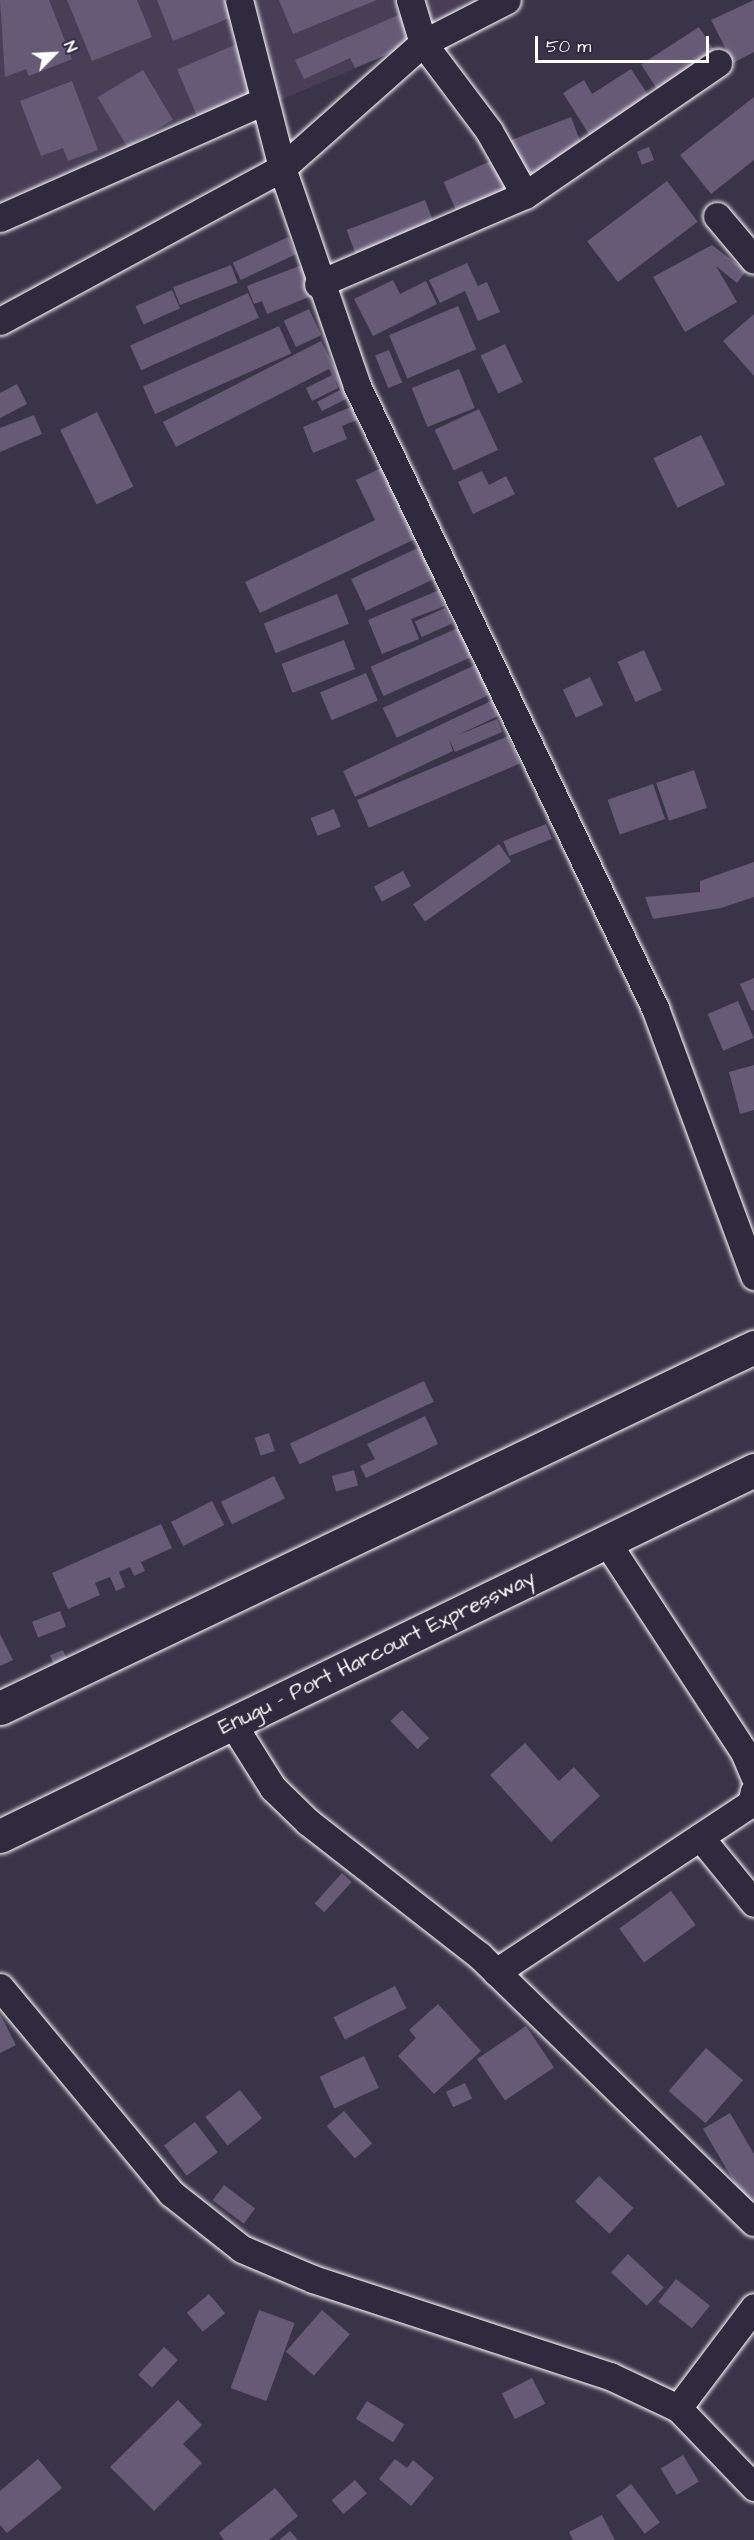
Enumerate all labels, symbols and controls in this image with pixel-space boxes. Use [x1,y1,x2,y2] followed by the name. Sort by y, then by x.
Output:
[24,24,84,84] north arrow
[538,24,712,62] scale bar
[546,34,591,59] text: 50 m
[58,38,83,56] text: N
[215,1565,539,1741] street label: Enugu - Port Harcourt Expressway

